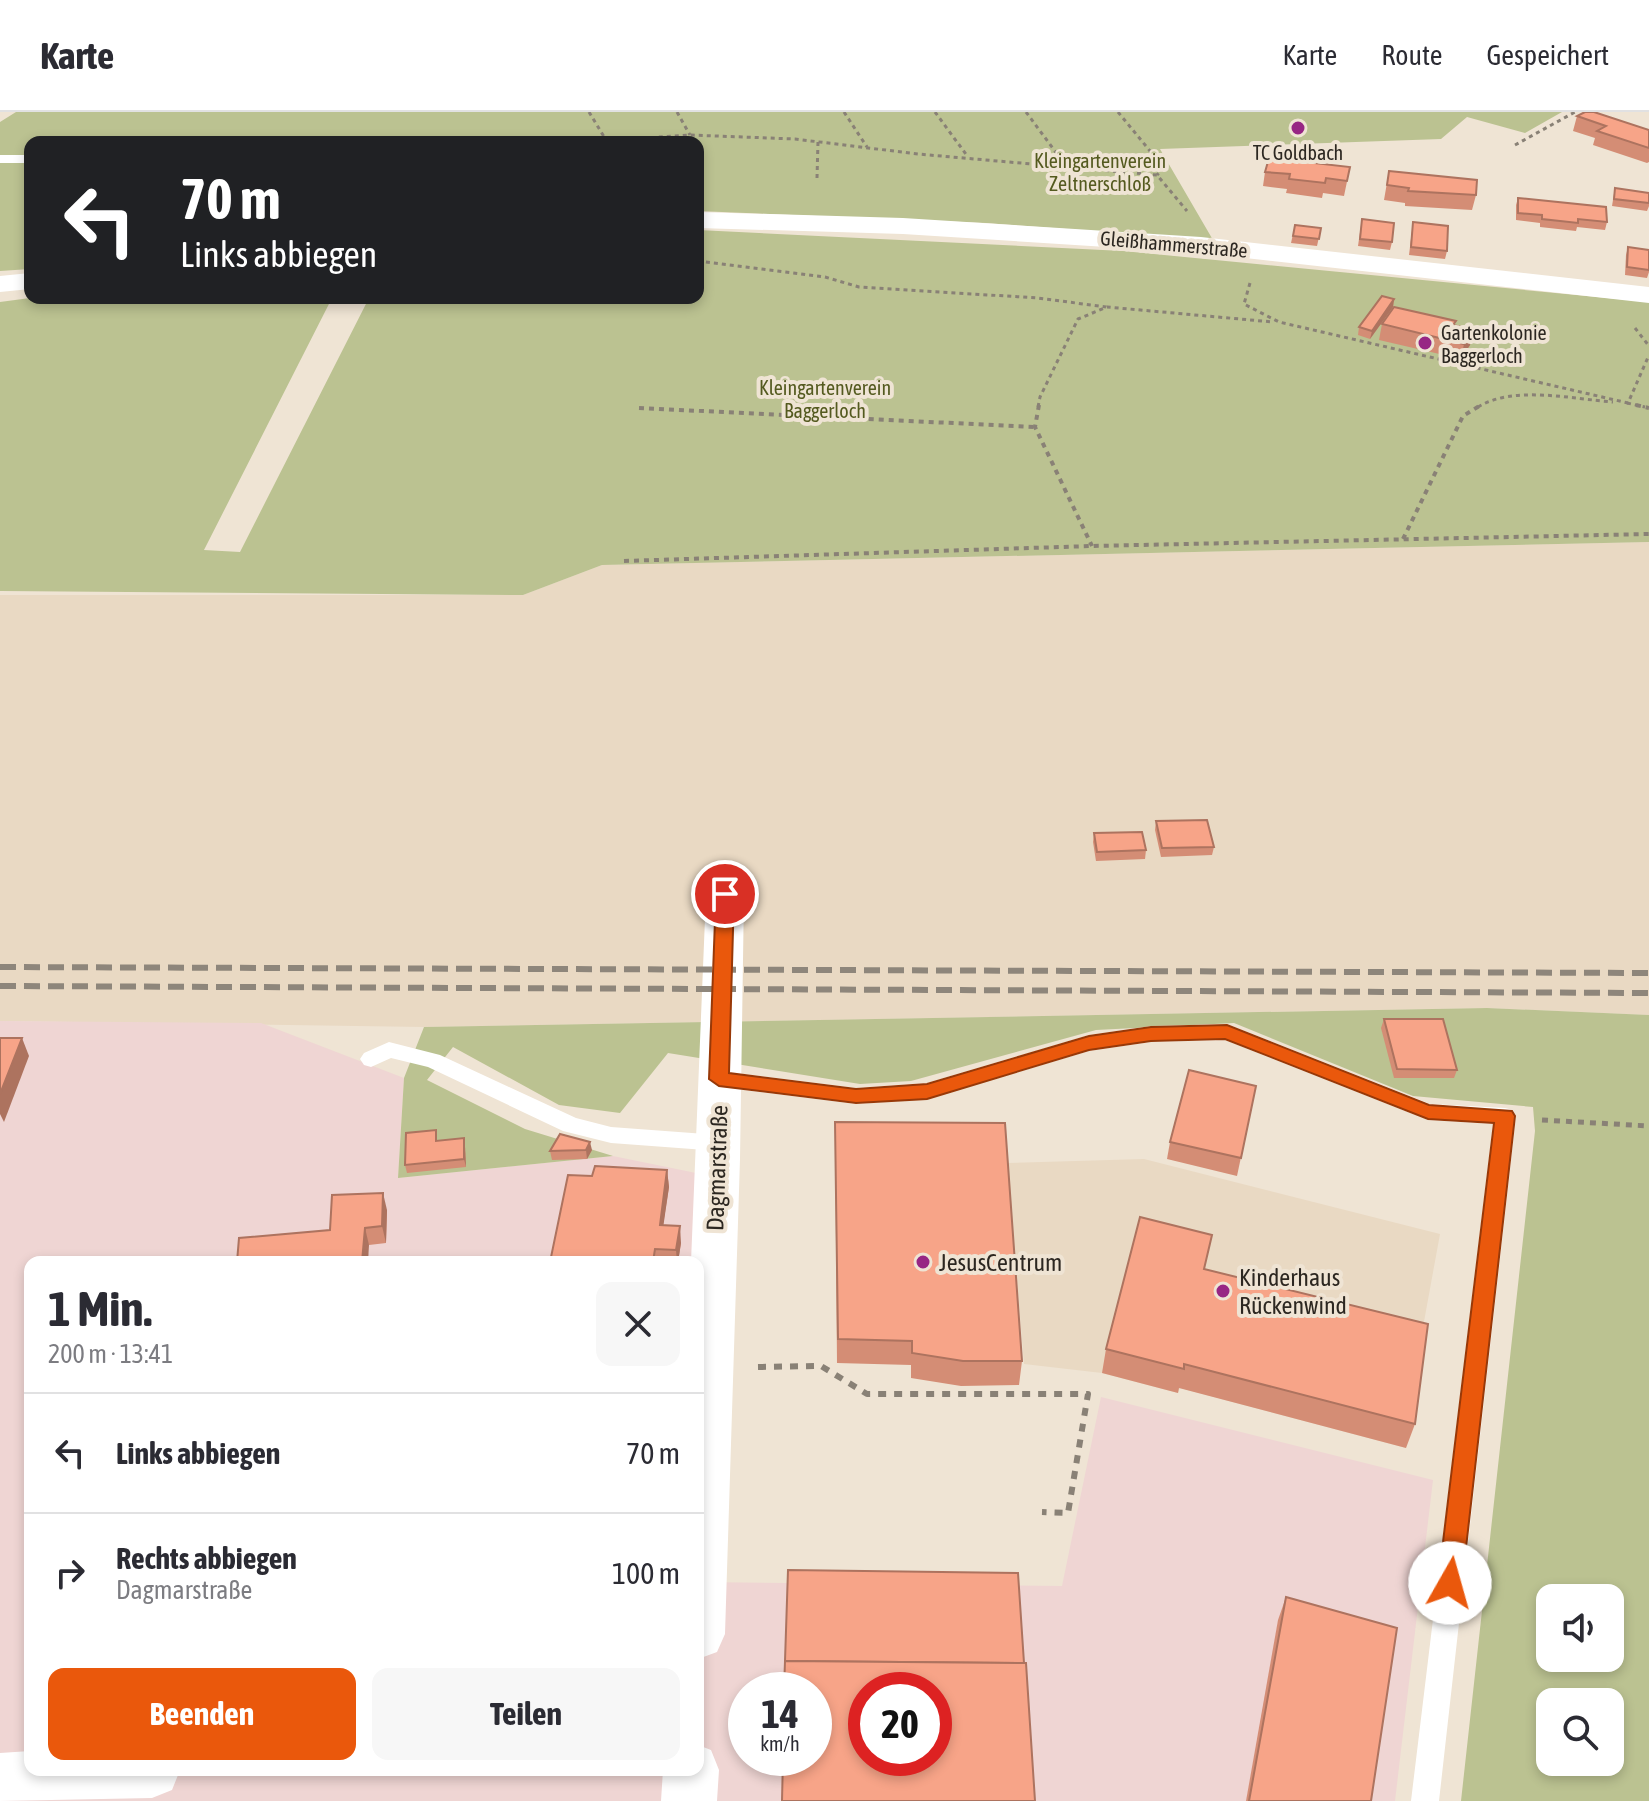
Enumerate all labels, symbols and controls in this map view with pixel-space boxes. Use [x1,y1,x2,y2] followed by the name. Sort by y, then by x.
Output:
[40,34,114,77] text: Karte
[1283,39,1337,71] text: Karte
[1381,39,1442,71] text: Route
[1486,39,1609,71] text: Gespeichert
[1289,119,1307,137] marker: TC Goldbach
[1253,141,1343,164] place label: TC Goldbach
[1034,149,1166,195] park label: Kleingartenverein Zeltnerschloß
[180,167,281,231] text: 70 m
[48,168,152,272] icon: left
[1099,226,1249,262] street label: Gleißhammerstraße
[180,233,377,275] text: Links abbiegen
[1441,321,1547,367] place label: Gartenkolonie Baggerloch
[1416,334,1434,352] marker: Gartenkolonie Baggerloch
[759,376,891,422] park label: Kleingartenverein Baggerloch
[691,860,759,928] pin
[703,872,747,916] icon: arrive
[701,1105,733,1231] street label: Dagmarstraße
[939,1249,1062,1276] place label: JesusCentrum
[914,1253,932,1271] marker: JesusCentrum
[1239,1264,1347,1319] place label: Kinderhaus Rückenwind
[48,1281,152,1336] text: 1 Min.
[596,1282,680,1366] button: close
[1214,1282,1232,1300] marker: Kinderhaus Rückenwind
[48,1339,173,1369] text: 200 m · 13:41
[48,1431,92,1475] icon: left
[116,1436,280,1470] text: Links abbiegen
[626,1436,680,1470] text: 70 m
[116,1541,297,1575] text: Rechts abbiegen
[1408,1541,1492,1625] position arrow
[48,1551,92,1595] icon: right
[612,1556,680,1590] text: 100 m
[116,1575,252,1605] text: Dagmarstraße
[1536,1584,1624,1776] map controls
[1536,1584,1624,1672] button: sound
[48,1668,356,1760] button: Beenden
[372,1668,680,1760] button: Teilen
[848,1672,952,1776] speed limit sign: 20
[1536,1688,1624,1776] button: search
[761,1691,799,1736] text: 14
[760,1732,800,1755] text: km/h

